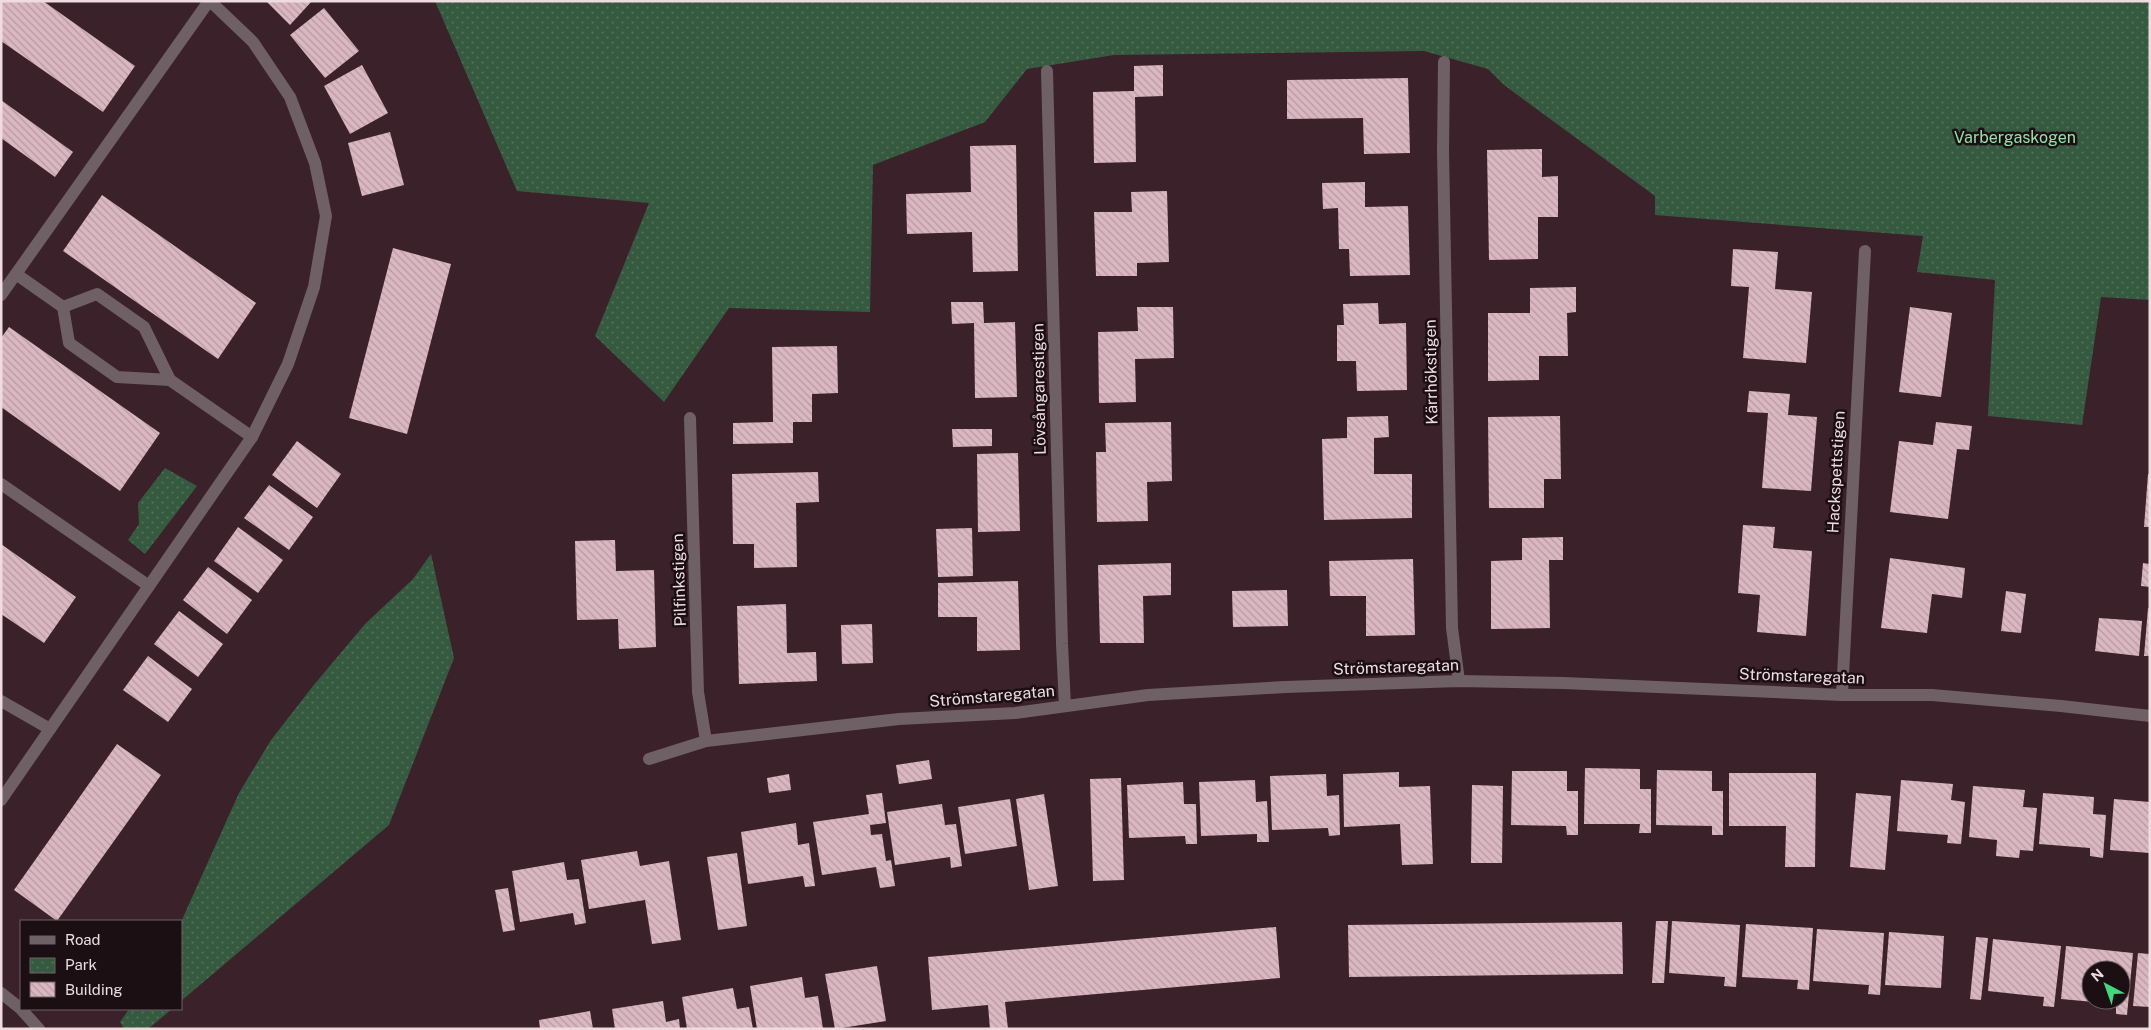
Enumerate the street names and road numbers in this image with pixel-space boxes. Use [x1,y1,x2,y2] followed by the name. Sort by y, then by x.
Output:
[1421,319,1441,425] street label: Kärrhökstigen
[1028,323,1050,455] street label: Lövsångarestigen
[1823,410,1849,534] street label: Hackspettstigen
[668,533,690,627] street label: Pilfinkstigen
[1333,655,1459,679] street label: Strömstaregatan
[1739,664,1865,688] street label: Strömstaregatan
[928,681,1056,711] street label: Strömstaregatan

